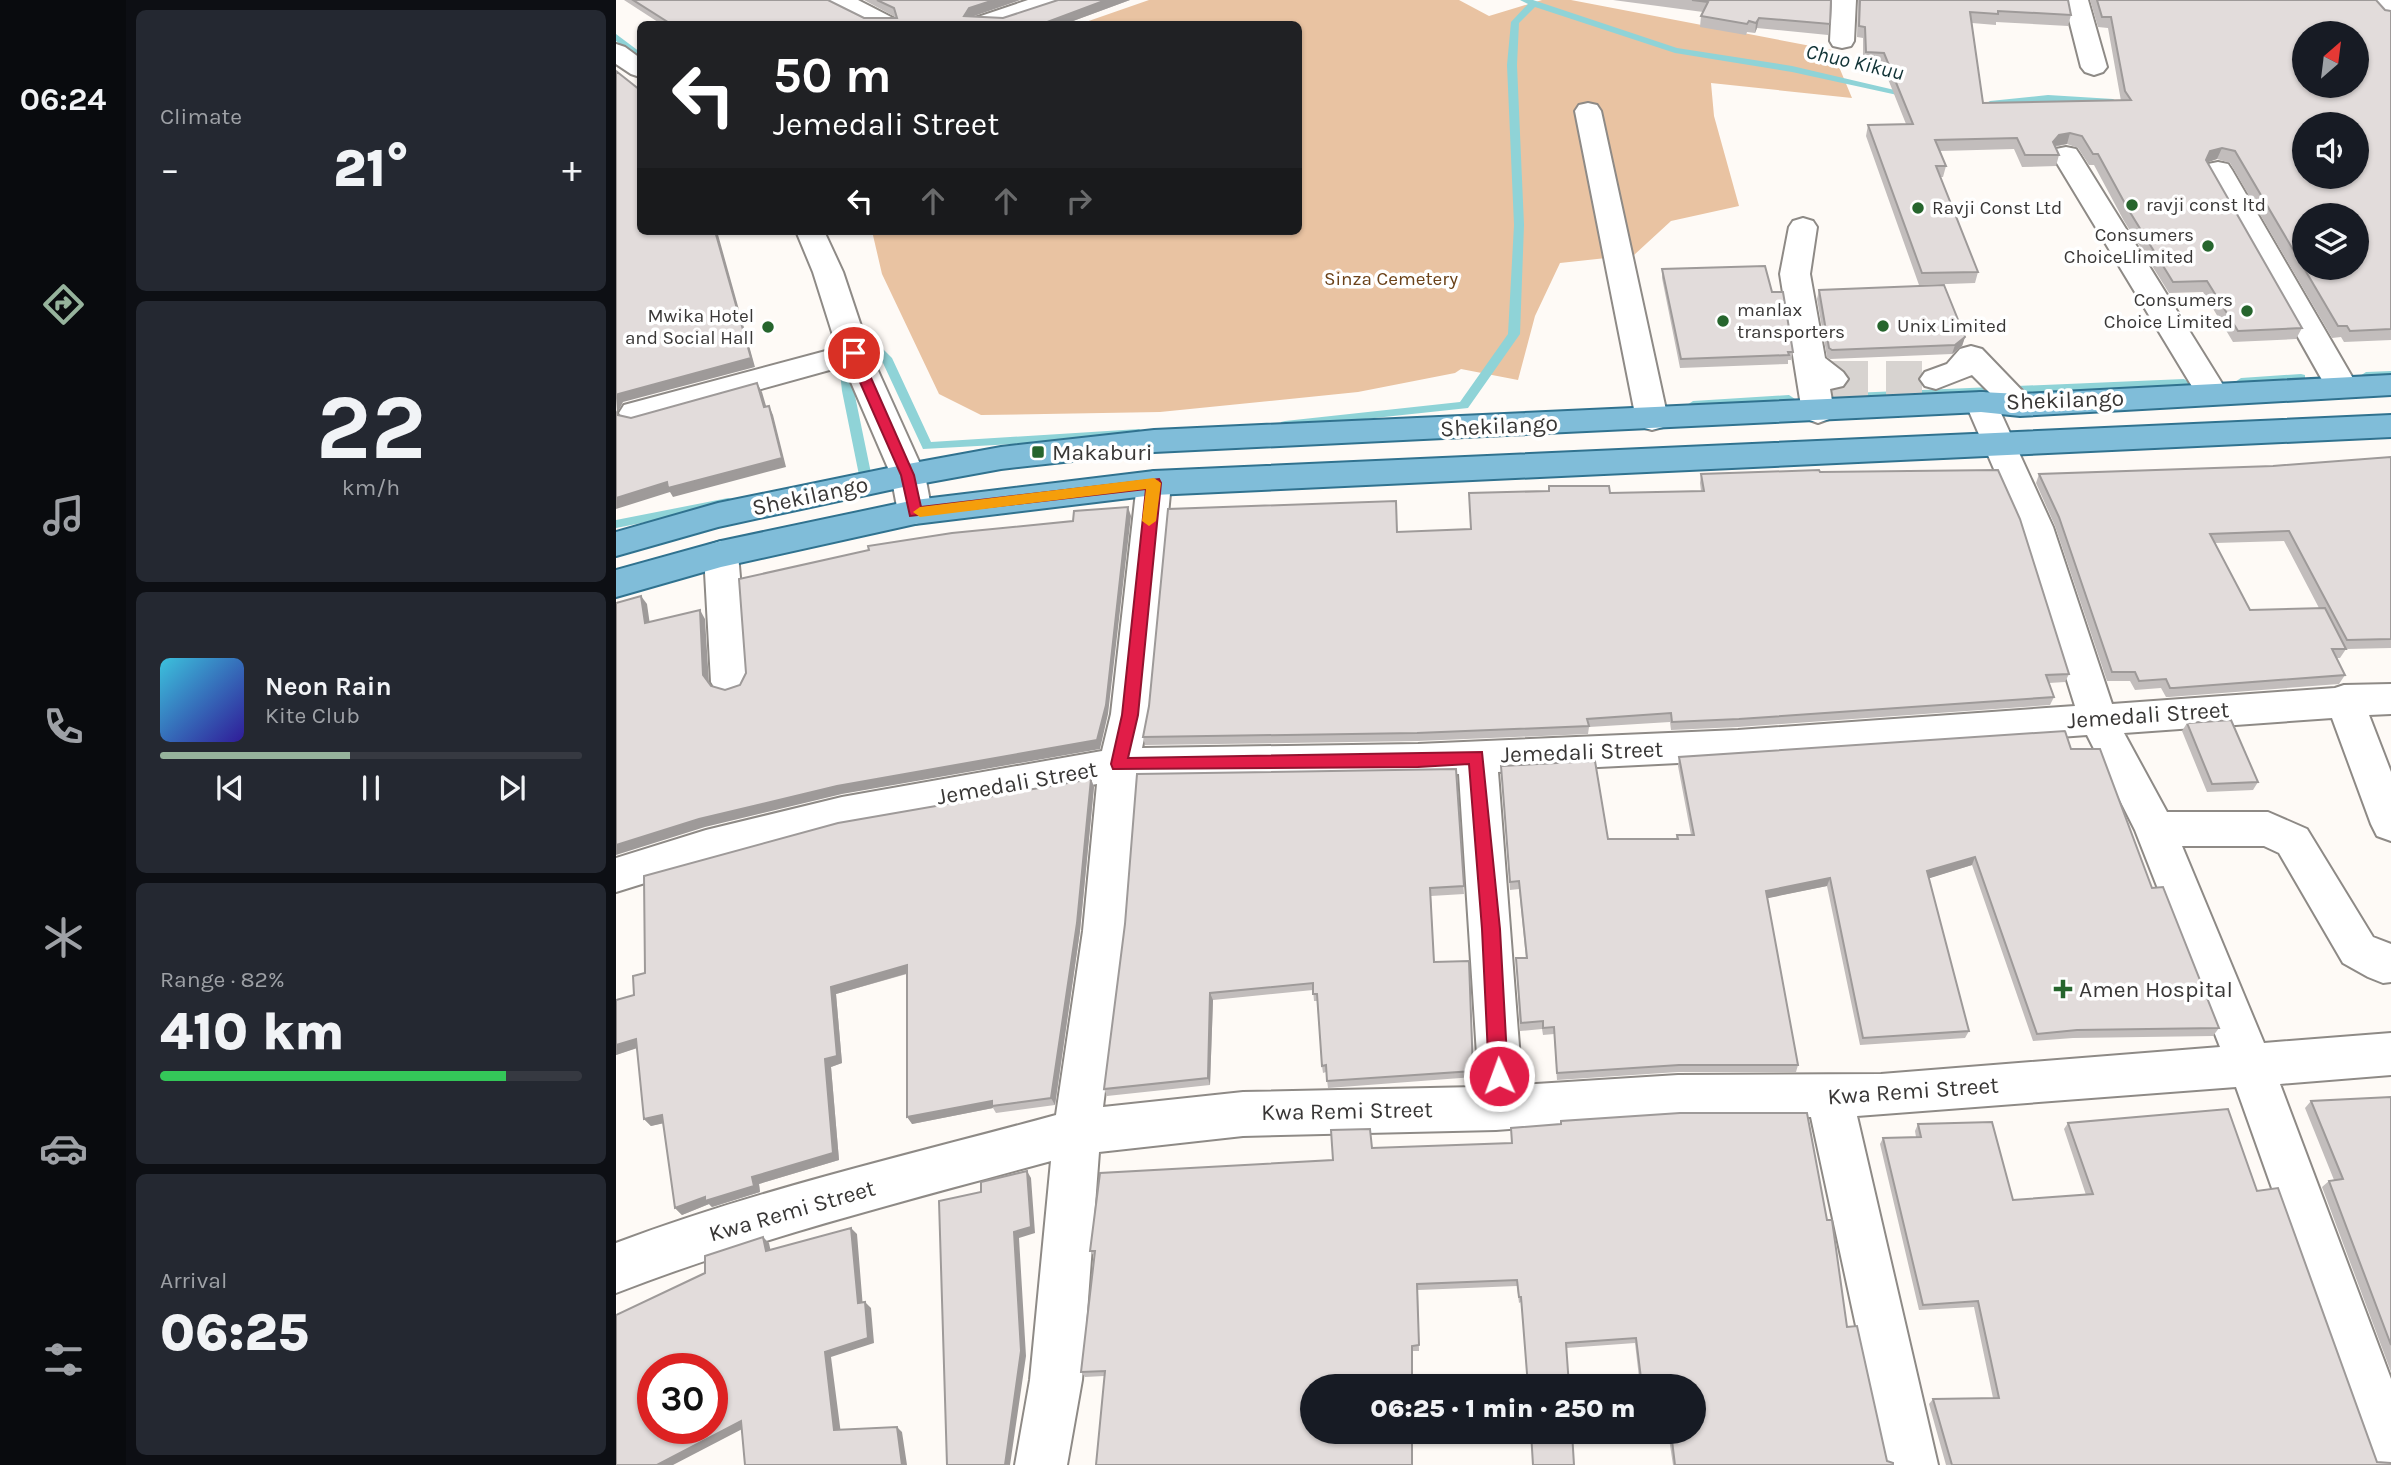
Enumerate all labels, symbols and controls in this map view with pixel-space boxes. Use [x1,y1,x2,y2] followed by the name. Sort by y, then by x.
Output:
[2292,21,2370,98] north arrow
[2292,21,2369,280] map controls
[1804,39,1906,85] water label: Chuo Kikuu
[773,47,891,104] text: 50 m
[658,49,749,140] icon: left
[20,81,106,118] text: 06:24
[160,103,242,130] text: Climate
[773,106,999,143] text: Jemedali Street
[2292,112,2369,189] button: sound
[333,138,409,199] text: 21°
[160,147,180,192] text: −
[562,147,582,192] text: +
[841,182,879,220] icon: left
[914,182,952,220] icon: ahead
[987,182,1025,220] icon: ahead
[1060,182,1098,220] icon: right
[2146,194,2266,216] place label: ravji const ltd
[1932,197,2062,219] place label: Ravji Const Ltd
[2124,197,2140,213] marker: ravji const ltd
[1910,200,1926,216] marker: Ravji Const Ltd
[2292,203,2369,280] button: layers
[2064,224,2194,268] place label: Consumers ChoiceLlimited
[2200,238,2216,254] marker: Consumers ChoiceLlimited
[1324,268,1458,290] park label: Sinza Cemetery
[39,280,88,329] icon: directions
[2104,289,2233,333] place label: Consumers Choice Limited
[1737,299,1845,343] place label: manlax transporters
[2239,303,2255,319] marker: Consumers Choice Limited
[625,305,754,349] place label: Mwika Hotel and Social Hall
[1715,313,1731,329] marker: manlax transporters
[1897,315,2007,337] place label: Unix Limited
[1875,318,1891,334] marker: Unix Limited
[760,319,776,335] marker: Mwika Hotel and Social Hall
[824,323,884,383] pin
[835,334,873,372] icon: arrive
[316,375,426,481] text: 22
[2006,384,2124,416] street label: Shekilango
[1439,409,1559,443] street label: Shekilango
[1052,439,1153,466] place label: Makaburi
[1030,444,1046,460] marker: Makaburi
[750,471,870,521] street label: Shekilango
[342,474,400,501] text: km/h
[39,491,88,540] icon: music
[265,671,392,702] text: Neon Rain
[2066,696,2230,734] street label: Jemedali Street
[39,702,88,751] icon: phone
[265,702,360,729] text: Kite Club
[1500,736,1664,768] street label: Jemedali Street
[935,756,1100,810] street label: Jemedali Street
[211,769,249,807] icon: previous
[352,769,390,807] icon: pause
[493,769,531,807] icon: next
[39,913,88,962] icon: climate
[160,966,285,993] text: Range · 82%
[2079,976,2233,1003] place label: Amen Hospital
[2053,979,2073,999] marker: Amen Hospital
[160,1001,344,1062] text: 410 km
[1462,1039,1536,1113] position arrow
[1826,1072,2000,1110] street label: Kwa Remi Street
[1261,1096,1433,1126] street label: Kwa Remi Street
[39,1124,88,1173] icon: car
[706,1174,879,1248] street label: Kwa Remi Street
[160,1267,227,1294] text: Arrival
[160,1302,309,1363] text: 06:25
[39,1335,88,1384] icon: filters
[637,1353,728,1444] speed limit sign: 30
[1370,1393,1636,1424] text: 06:25 · 1 min · 250 m

